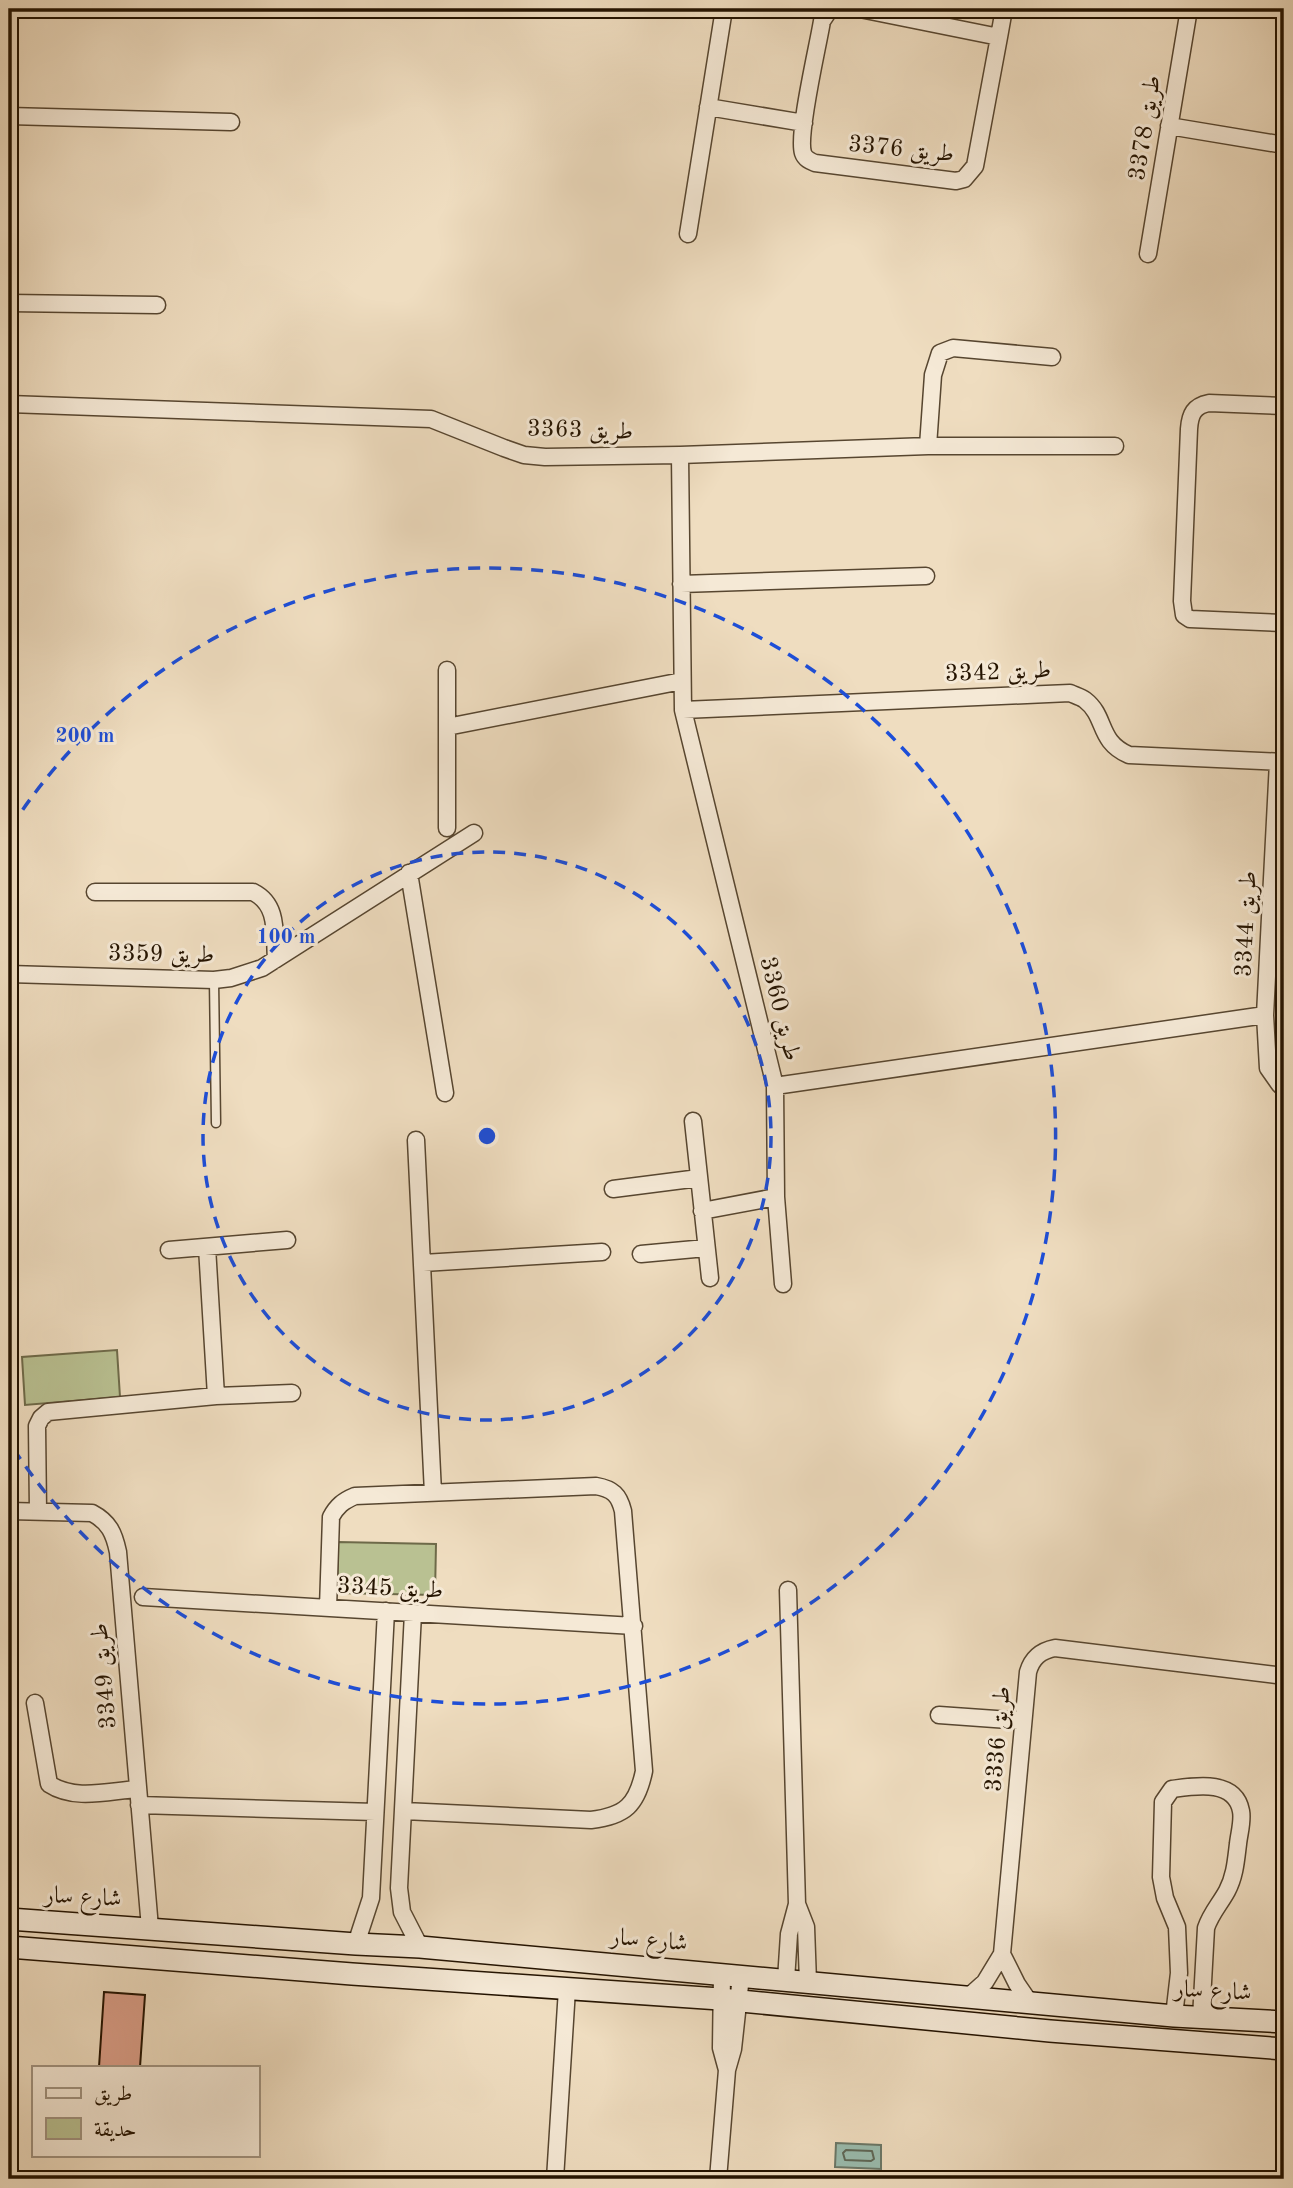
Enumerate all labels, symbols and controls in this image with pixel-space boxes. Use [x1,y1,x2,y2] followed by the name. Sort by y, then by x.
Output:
[1126,74,1167,183] street label: طريق 3378
[847,133,955,168] street label: طريق 3376
[526,417,634,446] street label: طريق 3363
[944,659,1052,688] street label: طريق 3342
[55,726,115,747] text: 200 m
[1232,870,1263,978] street label: طريق 3344
[256,927,316,948] text: 100 m
[108,942,214,969] street label: طريق 3359
[754,955,804,1064] street label: طريق 3360
[475,1124,499,1148] centre of rings
[336,1574,444,1605] street label: طريق 3345
[88,1622,123,1730] street label: طريق 3349
[982,1685,1017,1793] street label: طريق 3336
[42,1884,122,1918] street label: شارع سار
[607,1926,688,1962] street label: شارع سار
[1172,1978,1252,2012] street label: شارع سار
[32,2066,259,2156] legend
[94,2084,132,2106] text: طريق
[94,2120,137,2142] text: حديقة

